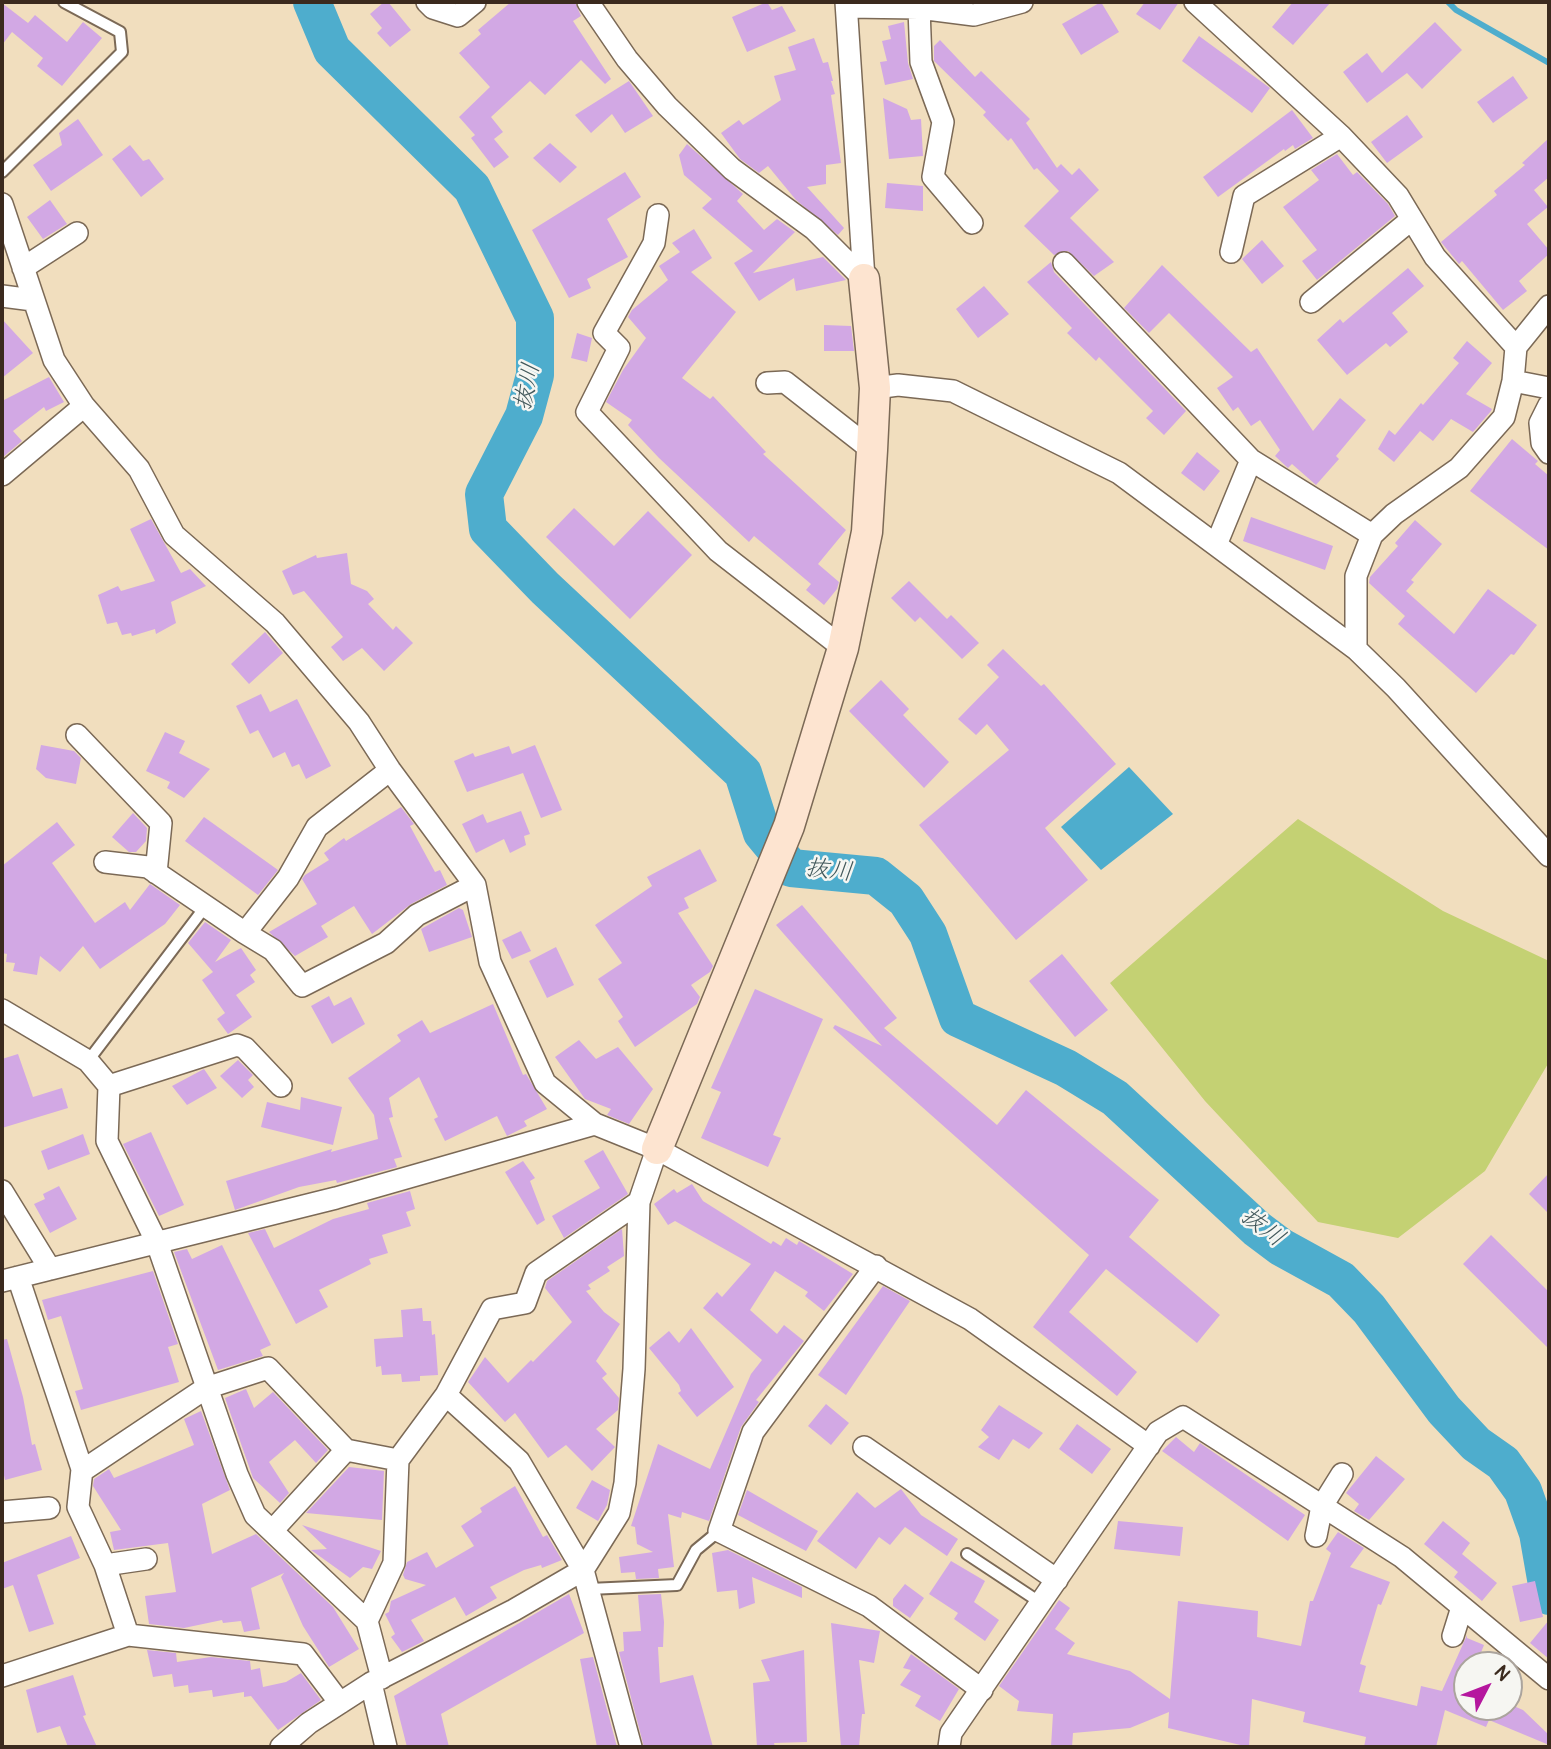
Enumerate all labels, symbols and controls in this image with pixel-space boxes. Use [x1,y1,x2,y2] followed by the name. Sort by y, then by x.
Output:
[509,361,547,413] water label: 抜川
[804,854,854,888] water label: 抜川
[1234,1202,1290,1254] water label: 抜川
[1453,1651,1523,1721] north arrow
[1489,1660,1515,1686] text: N

